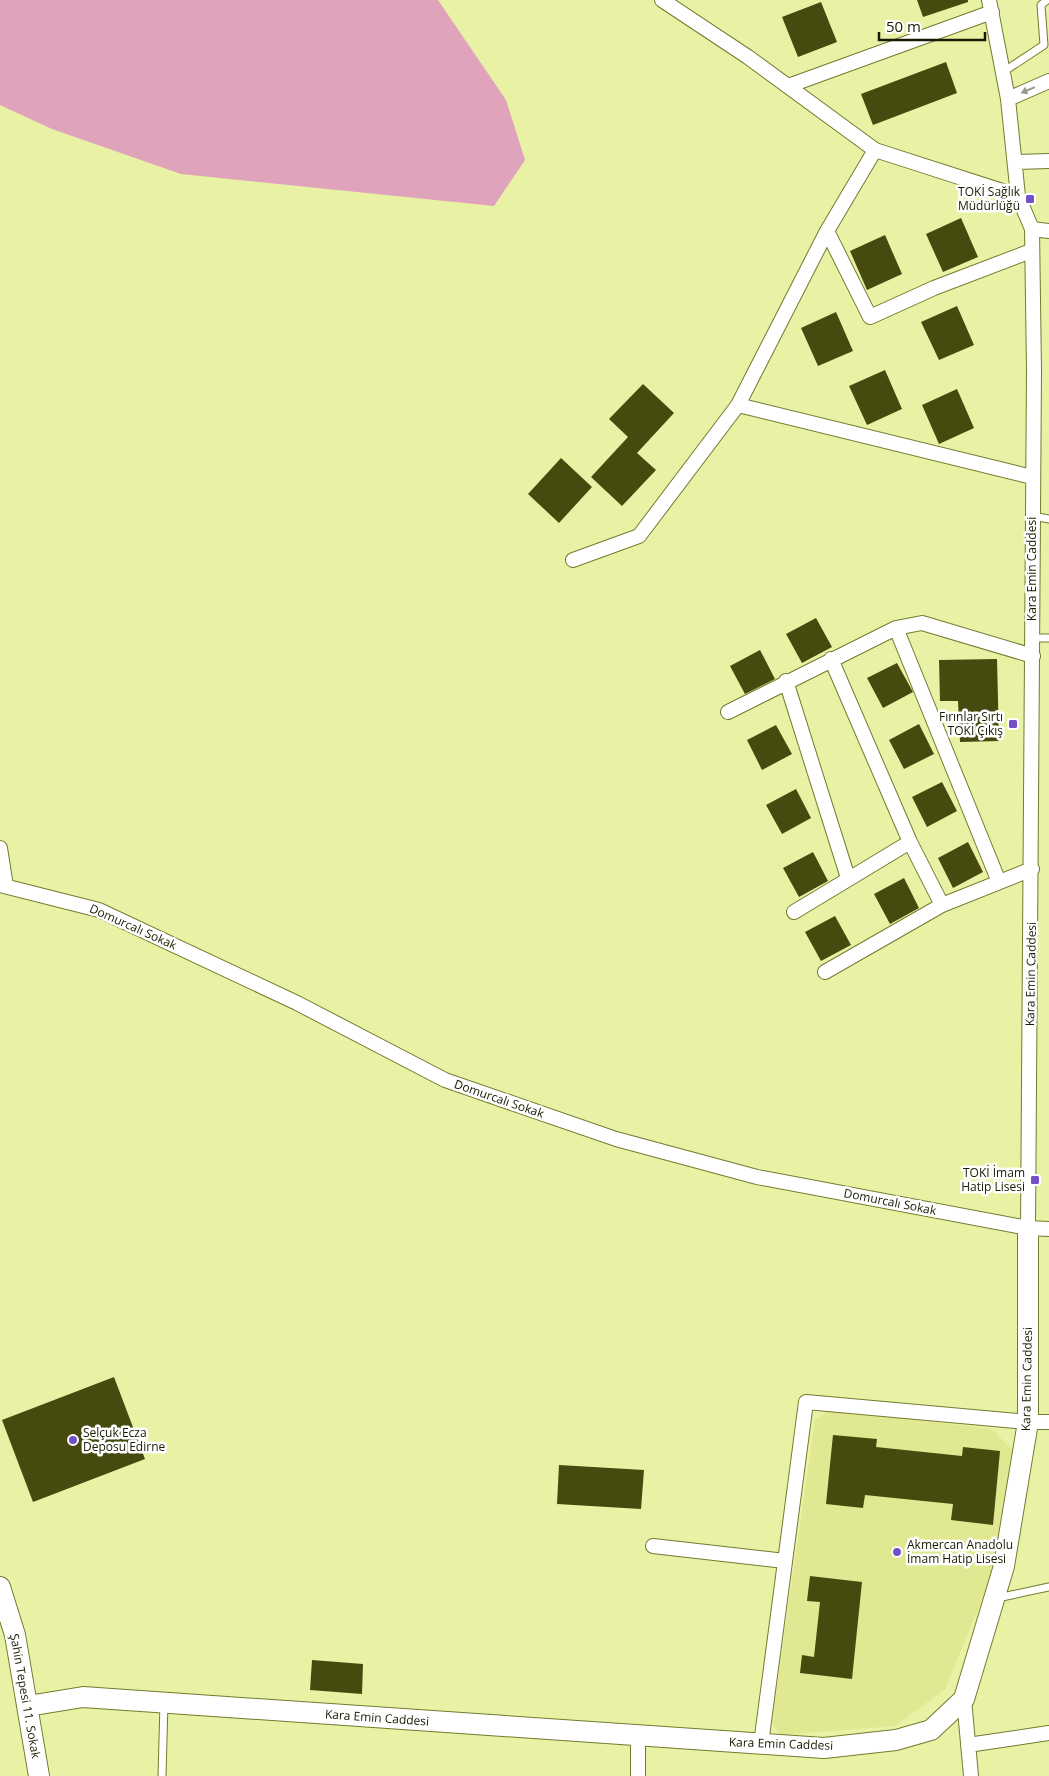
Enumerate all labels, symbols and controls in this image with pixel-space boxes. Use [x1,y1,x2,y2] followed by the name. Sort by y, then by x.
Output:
[879,10,985,42] scale bar
[886,16,921,36] text: 50 m
[1021,86,1035,94] one-way arrow
[958,183,1021,214] place label: TOKİ Sağlık Müdürlüğü
[1024,193,1036,205] marker: TOKİ Sağlık Müdürlüğü
[1023,517,1040,621] street label: Kara Emin Caddesi
[939,708,1003,739] place label: Fırınlar Sırtı TOKİ Çıkış
[1007,718,1019,730] marker: Fırınlar Sırtı TOKİ Çıkış
[87,900,180,954] street label: Domurcalı Sokak
[1021,922,1040,1026] street label: Kara Emin Caddesi
[452,1075,547,1122] street label: Domurcalı Sokak
[961,1164,1025,1195] place label: TOKİ İmam Hatip Lisesi
[1029,1174,1041,1186] marker: TOKİ İmam Hatip Lisesi
[842,1184,939,1219] street label: Domurcalı Sokak
[1017,1327,1036,1431] street label: Kara Emin Caddesi
[83,1424,166,1455] place label: Selçuk Ecza Deposu Edirne
[67,1434,79,1446] marker: Selçuk Ecza Deposu Edirne
[907,1536,1013,1567] place label: Akmercan Anadolu İmam Hatip Lisesi
[891,1546,903,1558] marker: Akmercan Anadolu İmam Hatip Lisesi
[6,1632,45,1760] street label: Şahin Tepesi 11. Sokak
[324,1705,430,1730] street label: Kara Emin Caddesi
[729,1733,833,1754] street label: Kara Emin Caddesi

